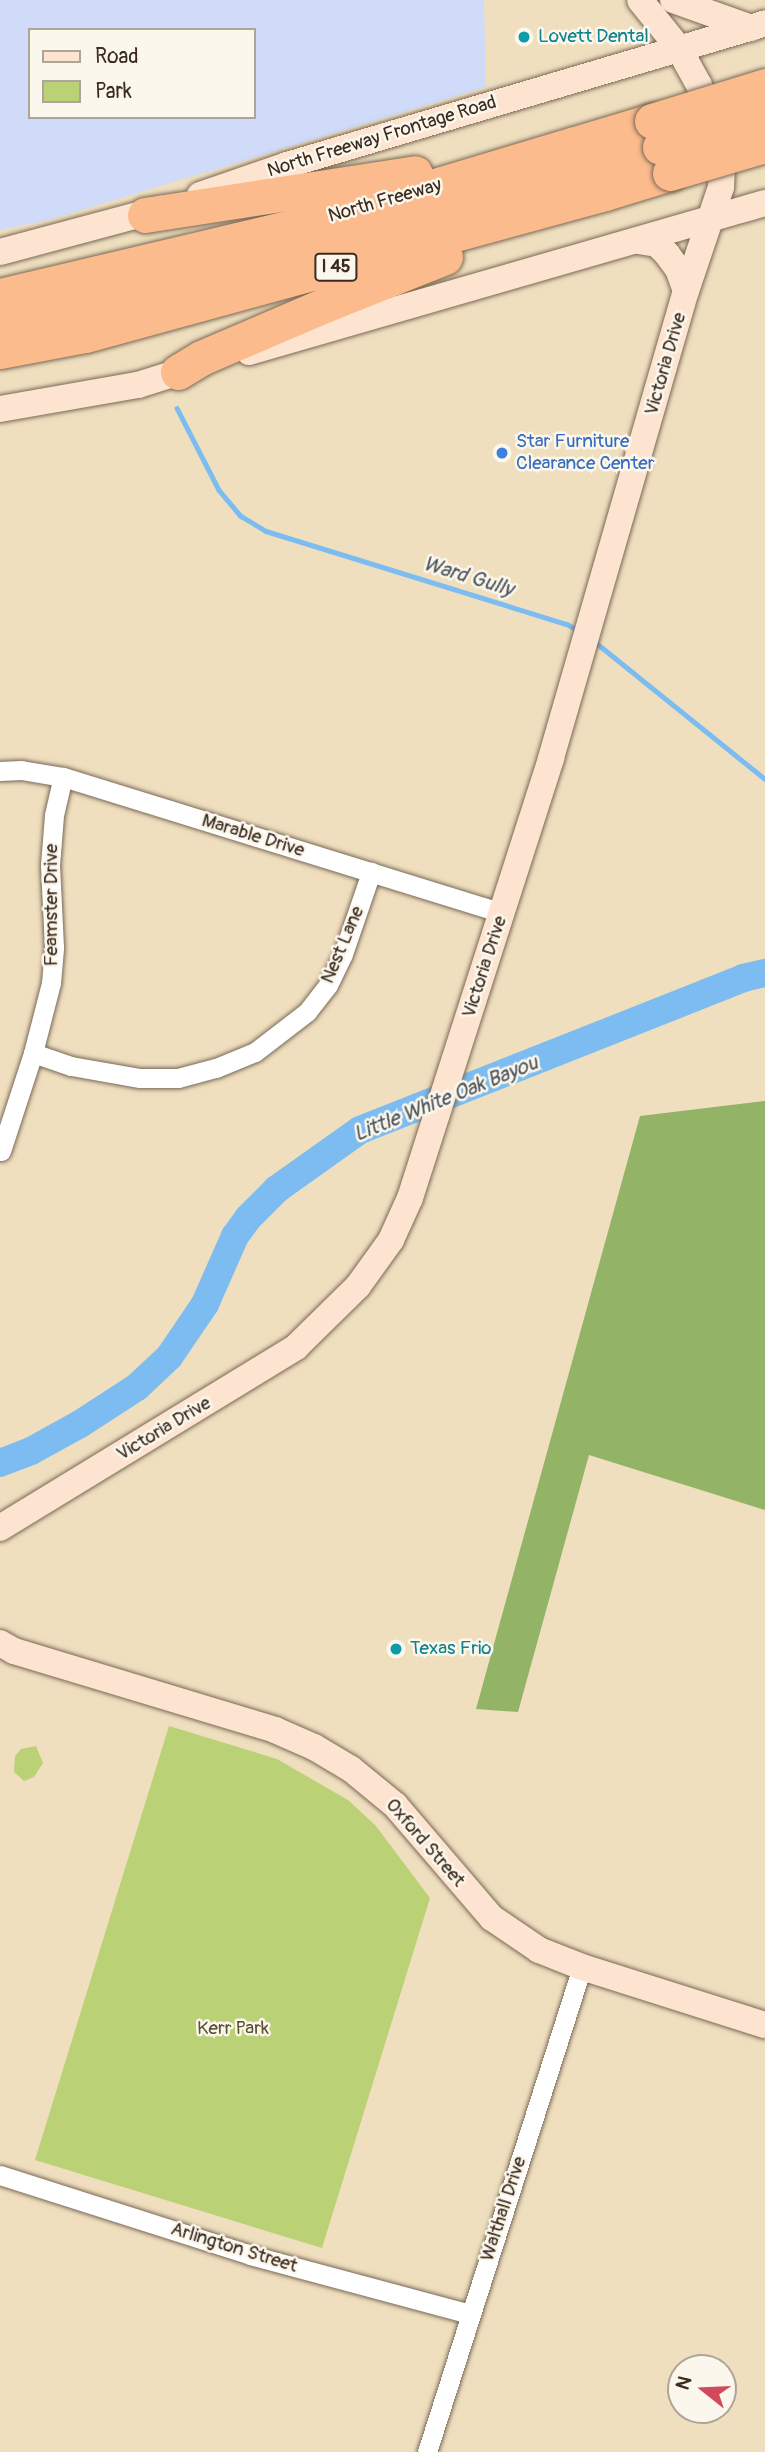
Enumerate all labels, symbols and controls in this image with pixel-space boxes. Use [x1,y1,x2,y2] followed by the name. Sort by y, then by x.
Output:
[538,26,649,48] place label: Lovett Dental
[28,28,256,119] legend
[516,29,532,45] marker: Lovett Dental
[95,43,139,70] text: Road
[95,78,132,105] text: Park
[265,91,499,183] street label: North Freeway Frontage Road
[326,174,444,228] street label: North Freeway
[313,253,359,282] road number: I 45
[640,310,692,418] street label: Victoria Drive
[516,431,654,475] place label: Star Furniture Clearance Center
[494,445,510,461] marker: Star Furniture Clearance Center
[420,551,516,603] water label: Ward Gully
[199,810,307,862] street label: Marable Drive
[41,844,63,966] street label: Feamster Drive
[317,903,369,987] street label: Nest Lane
[458,913,512,1021] street label: Victoria Drive
[350,1051,542,1147] water label: Little White Oak Bayou
[113,1392,215,1466] street label: Victoria Drive
[410,1638,492,1660] place label: Texas Frio
[388,1641,404,1657] marker: Texas Frio
[380,1794,470,1892] street label: Oxford Street
[197,2018,269,2040] park label: Kerr Park
[476,2154,532,2264] street label: Walthall Drive
[168,2218,300,2278] street label: Arlington Street
[667,2354,737,2424] north arrow
[671,2373,697,2393] text: N

